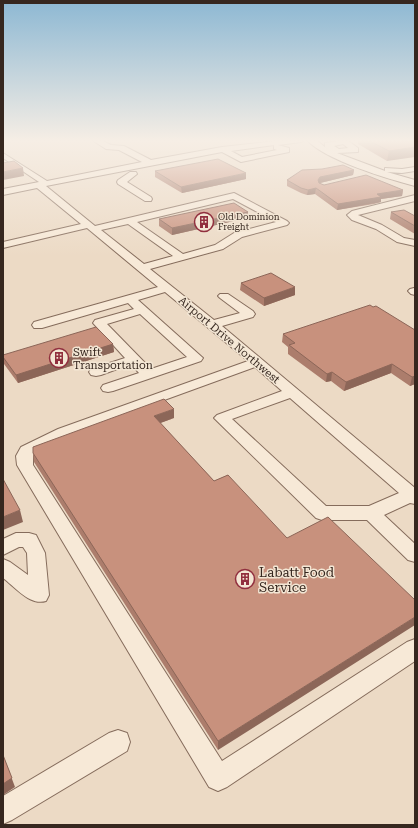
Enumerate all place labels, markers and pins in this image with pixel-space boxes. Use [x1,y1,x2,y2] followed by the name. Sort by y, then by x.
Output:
[193,211,215,233] building icon: Old Dominion Freight
[218,212,280,232] place label: Old Dominion Freight
[73,346,153,372] place label: Swift Transportation
[48,347,70,369] building icon: Swift Transportation
[259,565,335,595] place label: Labatt Food Service
[234,568,256,590] building icon: Labatt Food Service

